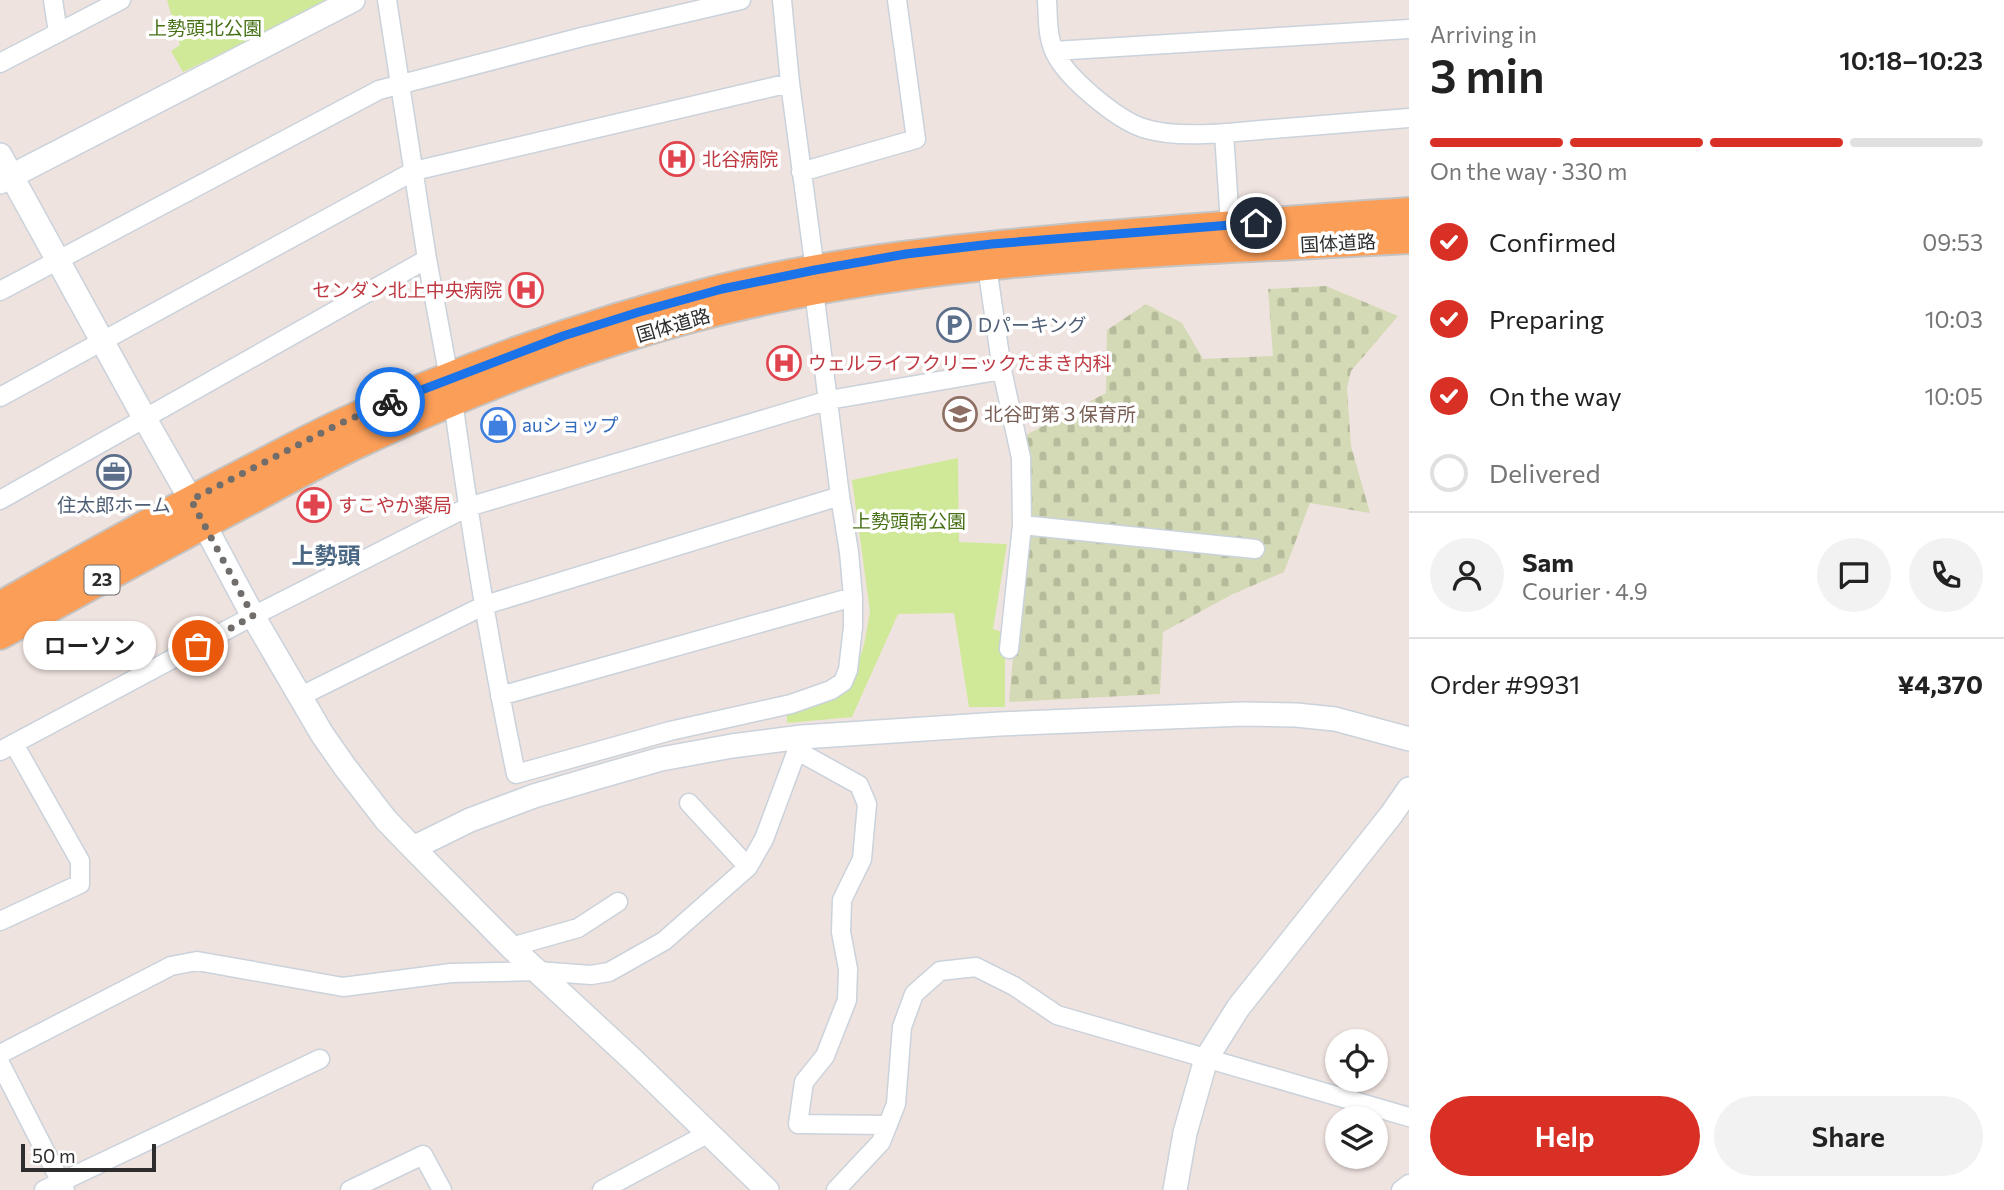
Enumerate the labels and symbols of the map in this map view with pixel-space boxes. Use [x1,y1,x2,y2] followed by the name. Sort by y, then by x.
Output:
[148,16,262,39] park label: 上勢頭北公園
[658,140,696,178] hospital icon: 北谷病院
[702,147,778,170] place label: 北谷病院
[1226,193,1286,253] pin
[1299,229,1377,256] street label: 国体道路
[507,271,545,309] hospital icon: センダン北上中央病院
[312,278,502,301] place label: センダン北上中央病院
[633,303,713,346] street label: 国体道路
[935,306,973,344] parking icon: Dパーキング
[978,313,1086,336] place label: Dパーキング
[765,344,803,382] hospital icon: ウェルライフクリニックたまき内科
[808,351,1111,374] place label: ウェルライフクリニックたまき内科
[355,367,425,437] courier
[941,395,979,433] school or university icon: 北谷町第３保育所
[984,402,1136,425] place label: 北谷町第３保育所
[479,406,517,444] shop icon: auショップ
[522,413,619,436] place label: auショップ
[95,453,133,491] office icon: 住太郎ホーム
[295,486,333,524] pharmacy icon: すこやか薬局
[57,493,171,516] place label: 住太郎ホーム
[338,493,452,516] place label: すこやか薬局
[852,509,966,532] park label: 上勢頭南公園
[292,541,361,569] district label: 上勢頭
[84,566,119,594] road number: 23
[168,616,228,676] pin
[23,622,156,670] callout: ローソン
[21,1141,156,1173] scale bar

